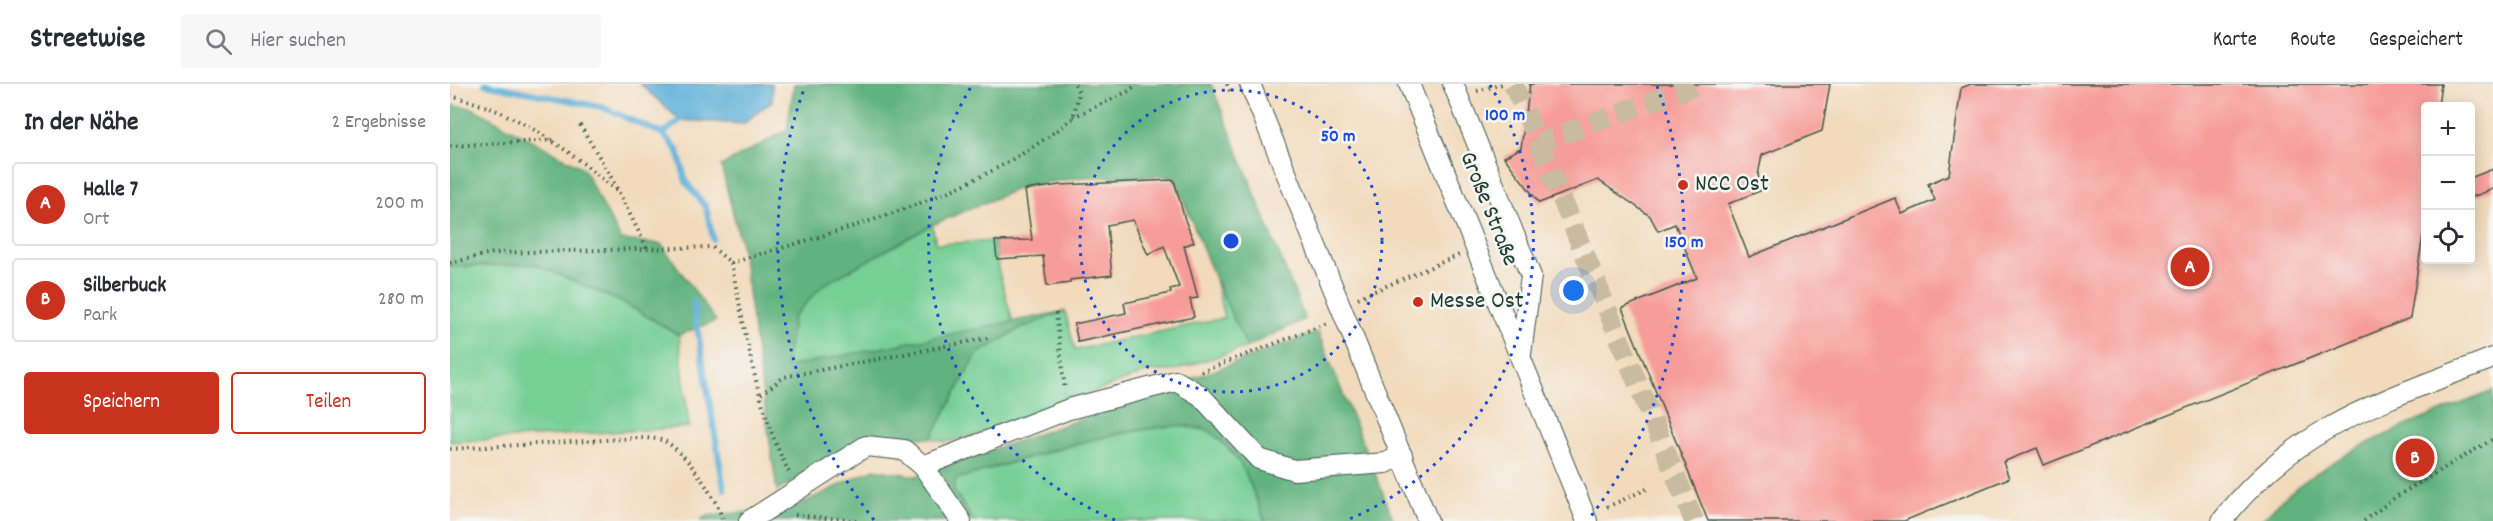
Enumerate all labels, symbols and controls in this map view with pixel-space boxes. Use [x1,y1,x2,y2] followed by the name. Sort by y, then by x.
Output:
[181,14,601,68] search box
[30,21,145,61] text: Streetwise
[202,25,235,58] icon: search
[250,26,346,57] text: Hier suchen
[2213,26,2257,56] text: Karte
[2290,26,2336,56] text: Route
[2369,26,2463,56] text: Gespeichert
[2421,102,2475,264] map controls
[2421,102,2475,156] button: +
[1485,104,1525,129] text: 100 m
[24,105,138,142] text: In der Nähe
[331,109,426,137] text: 2 Ergebnisse
[1321,125,1355,150] text: 50 m
[1450,147,1526,271] street label: Große Straße
[2421,156,2475,210] button: −
[1695,168,1769,202] place label: NCC Ost
[83,175,138,206] text: Halle 7
[1676,178,1690,192] marker: NCC Ost
[40,190,51,218] text: A
[375,190,424,218] text: 200 m
[83,206,109,234] text: Ort
[2421,210,2475,264] button: locate
[1221,231,1241,251] centre of rings
[1665,231,1703,256] text: 150 m
[2170,244,2210,290] pin: A
[83,271,166,302] text: Silberbuck
[1559,276,1588,305] your location
[1430,285,1524,319] place label: Messe Ost
[41,286,50,314] text: B
[378,286,424,314] text: 280 m
[1411,295,1425,309] marker: Messe Ost
[83,302,117,330] text: Park
[24,372,219,434] button: Speichern
[231,372,426,434] button: Teilen
[2396,436,2434,481] pin: B

